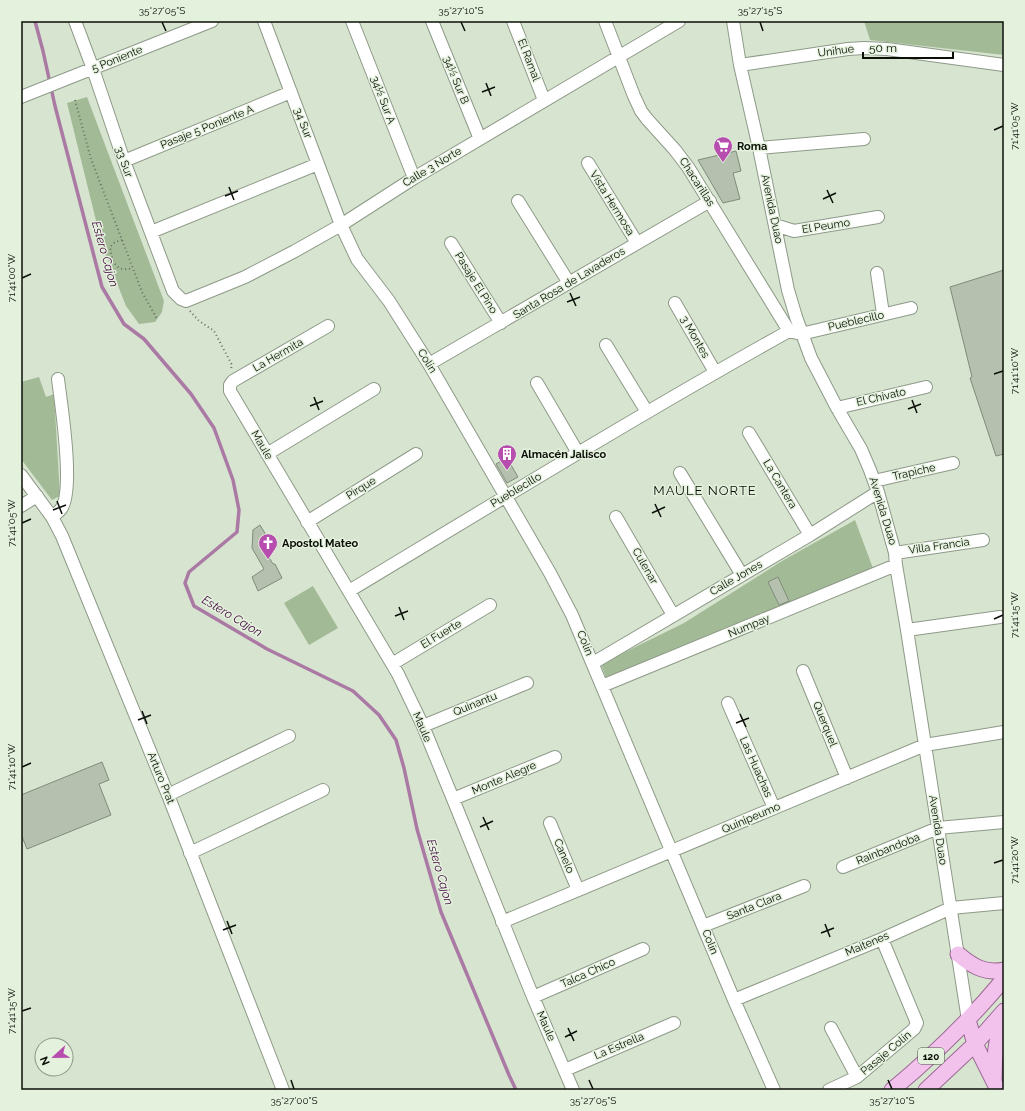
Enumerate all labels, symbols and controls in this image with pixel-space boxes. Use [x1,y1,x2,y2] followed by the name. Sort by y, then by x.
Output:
[139,5,185,16] text: 35°27'05"S
[438,5,484,16] text: 35°27'10"S
[738,5,782,16] text: 35°27'15"S
[863,34,953,60] scale bar
[515,37,543,83] street label: El Ramal
[869,41,897,55] text: 50 m
[817,42,855,60] street label: Unihue
[90,43,145,75] street label: 5 Poniente
[441,54,471,106] street label: 34½ Sur B
[368,74,398,126] street label: 34½ Sur A
[158,102,256,152] street label: Pasaje 5 Poniente A
[1009,102,1020,150] text: 71°41'05"W
[291,106,315,140] street label: 34 Sur
[712,135,734,163] supermarket icon: Roma
[737,140,767,153] place label: Roma
[400,144,464,190] street label: Calle 3 Norte
[112,145,136,179] street label: 33 Sur
[676,155,718,209] street label: Chacarillas
[587,168,637,238] street label: Vista Hermosa
[758,173,786,245] street label: Avenida Duao
[801,216,851,236] street label: El Peumo
[89,219,121,289] water label: Estero Cajon
[511,244,627,322] street label: Santa Rosa de Lavaderos
[452,250,500,317] street label: Pasaje El Pino
[6,253,17,302] text: 71°41'00"W
[827,308,886,334] street label: Pueblecillo
[678,314,712,360] street label: 3 Montes
[251,335,305,375] street label: La Hermita
[415,347,439,375] street label: Colín
[1009,347,1020,394] text: 71°41'10"W
[855,385,907,409] street label: El Chivato
[248,428,276,462] street label: Maule
[496,443,518,471] building icon: Almacén Jalisco
[521,448,607,461] place label: Almacén Jalisco
[760,457,800,511] street label: La Cantera
[891,461,937,483] street label: Trapiche
[488,470,544,510] street label: Pueblecillo
[344,474,379,502] street label: Pirque
[866,475,900,547] street label: Avenida Duao
[653,483,757,498] district label: MAULE NORTE
[6,499,17,547] text: 71°41'05"W
[257,532,279,560] church icon: Apostol Mateo
[908,535,970,557] street label: Villa Francia
[282,537,359,550] place label: Apostol Mateo
[629,546,661,587] street label: Culenar
[707,558,765,598] street label: Calle Jones
[1009,592,1020,638] text: 71°41'15"W
[199,593,265,640] water label: Estero Cajon
[726,612,772,640] street label: Numpay
[418,617,464,651] street label: El Fuerte
[574,629,596,657] street label: Colín
[451,689,499,719] street label: Quinantu
[810,699,840,749] street label: Querquel
[410,710,435,745] street label: Maule
[737,735,775,799] street label: Las Huachas
[6,743,17,790] text: 71°41'10"W
[145,750,177,806] street label: Arturo Prat
[470,758,539,797] street label: Monte Alegre
[926,794,950,866] street label: Avenida Duao
[720,800,783,836] street label: Quinipeumo
[854,830,922,868] street label: Rainbandoba
[1009,836,1020,884] text: 71°41'20"W
[424,837,456,907] water label: Estero Cajon
[551,837,577,876] street label: Canelo
[725,889,783,923] street label: Santa Clara
[699,928,721,956] street label: Colín
[843,929,891,959] street label: Maitenes
[559,955,618,991] street label: Talca Chico
[6,988,17,1034] text: 71°41'15"W
[534,1009,559,1044] street label: Maule
[858,1028,914,1078] street label: Pasaje Colín
[592,1030,646,1062] street label: La Estrella
[34,1037,74,1077] north arrow
[918,1048,944,1064] road number: 120
[38,1054,53,1067] text: N
[270,1095,318,1106] text: 35°27'00"S
[570,1095,616,1106] text: 35°27'05"S
[869,1095,915,1106] text: 35°27'10"S

